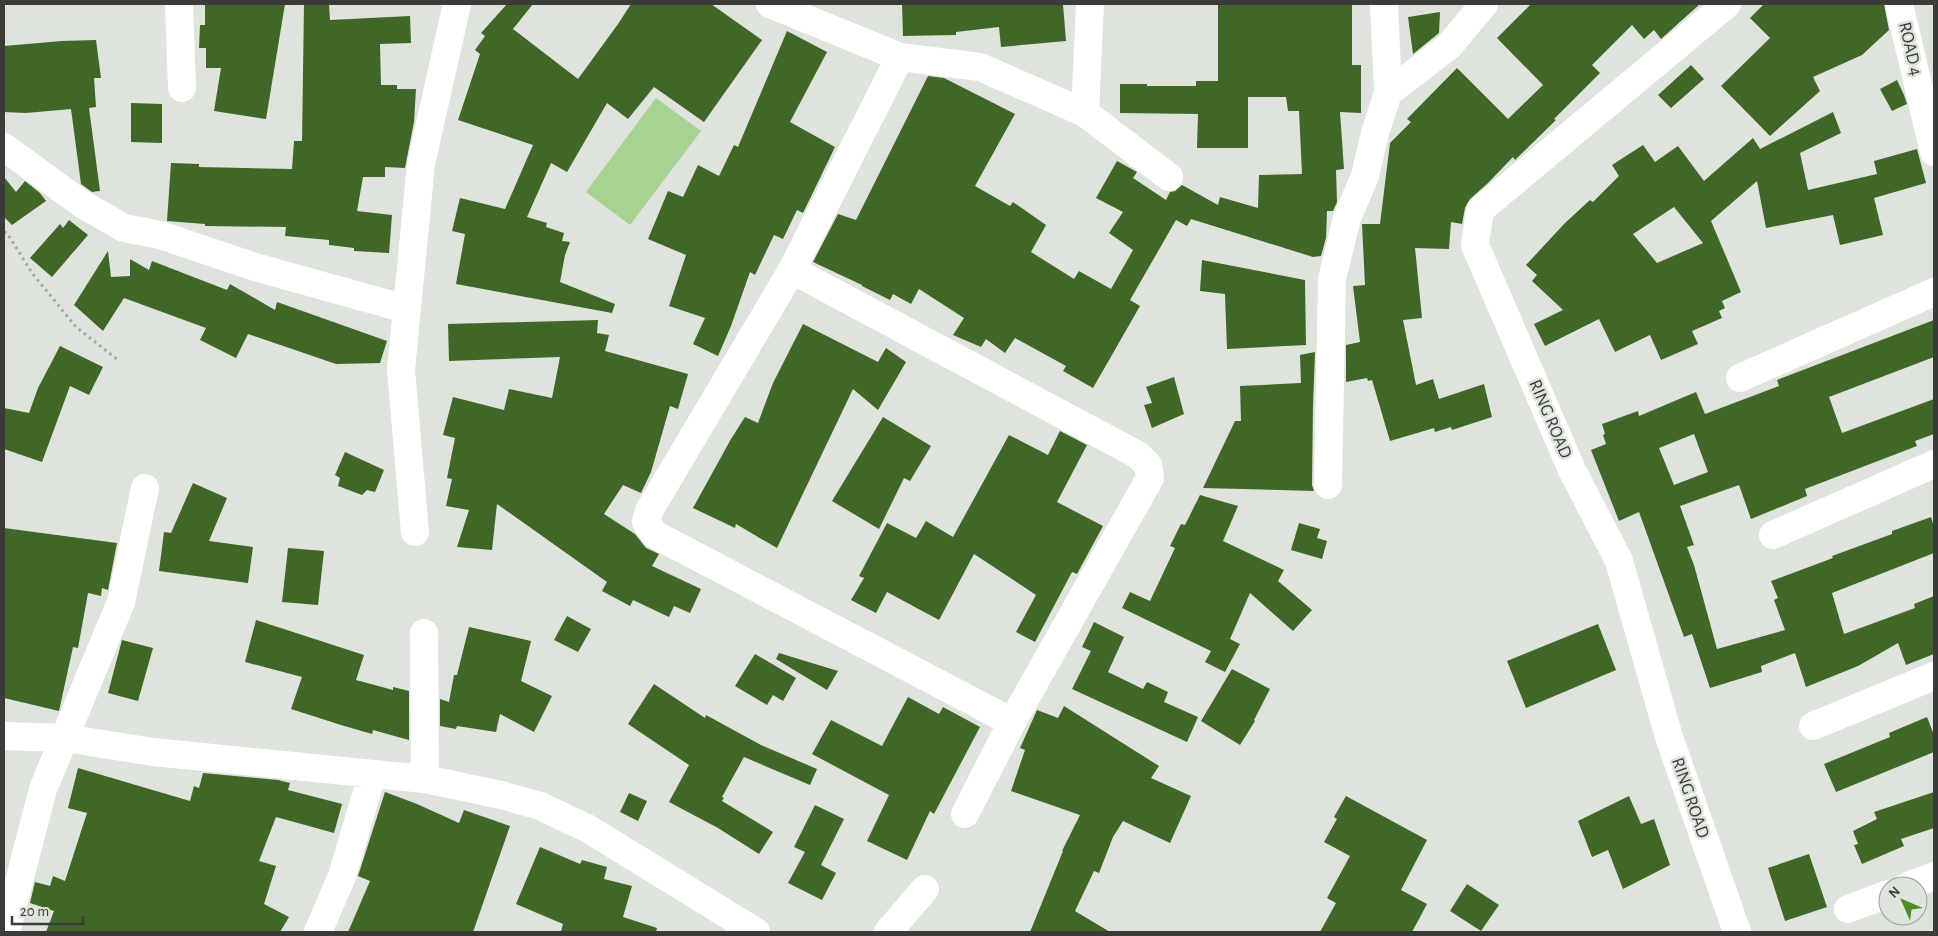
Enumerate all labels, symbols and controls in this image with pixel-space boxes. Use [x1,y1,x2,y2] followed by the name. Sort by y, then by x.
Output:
[1895,20,1925,78] street label: ROAD 4
[1525,377,1575,461] street label: RING ROAD
[1668,756,1712,840] street label: RING ROAD
[1878,876,1928,926] north arrow
[1886,884,1903,901] text: N
[12,894,84,926] scale bar
[20,904,49,919] text: 20 m

